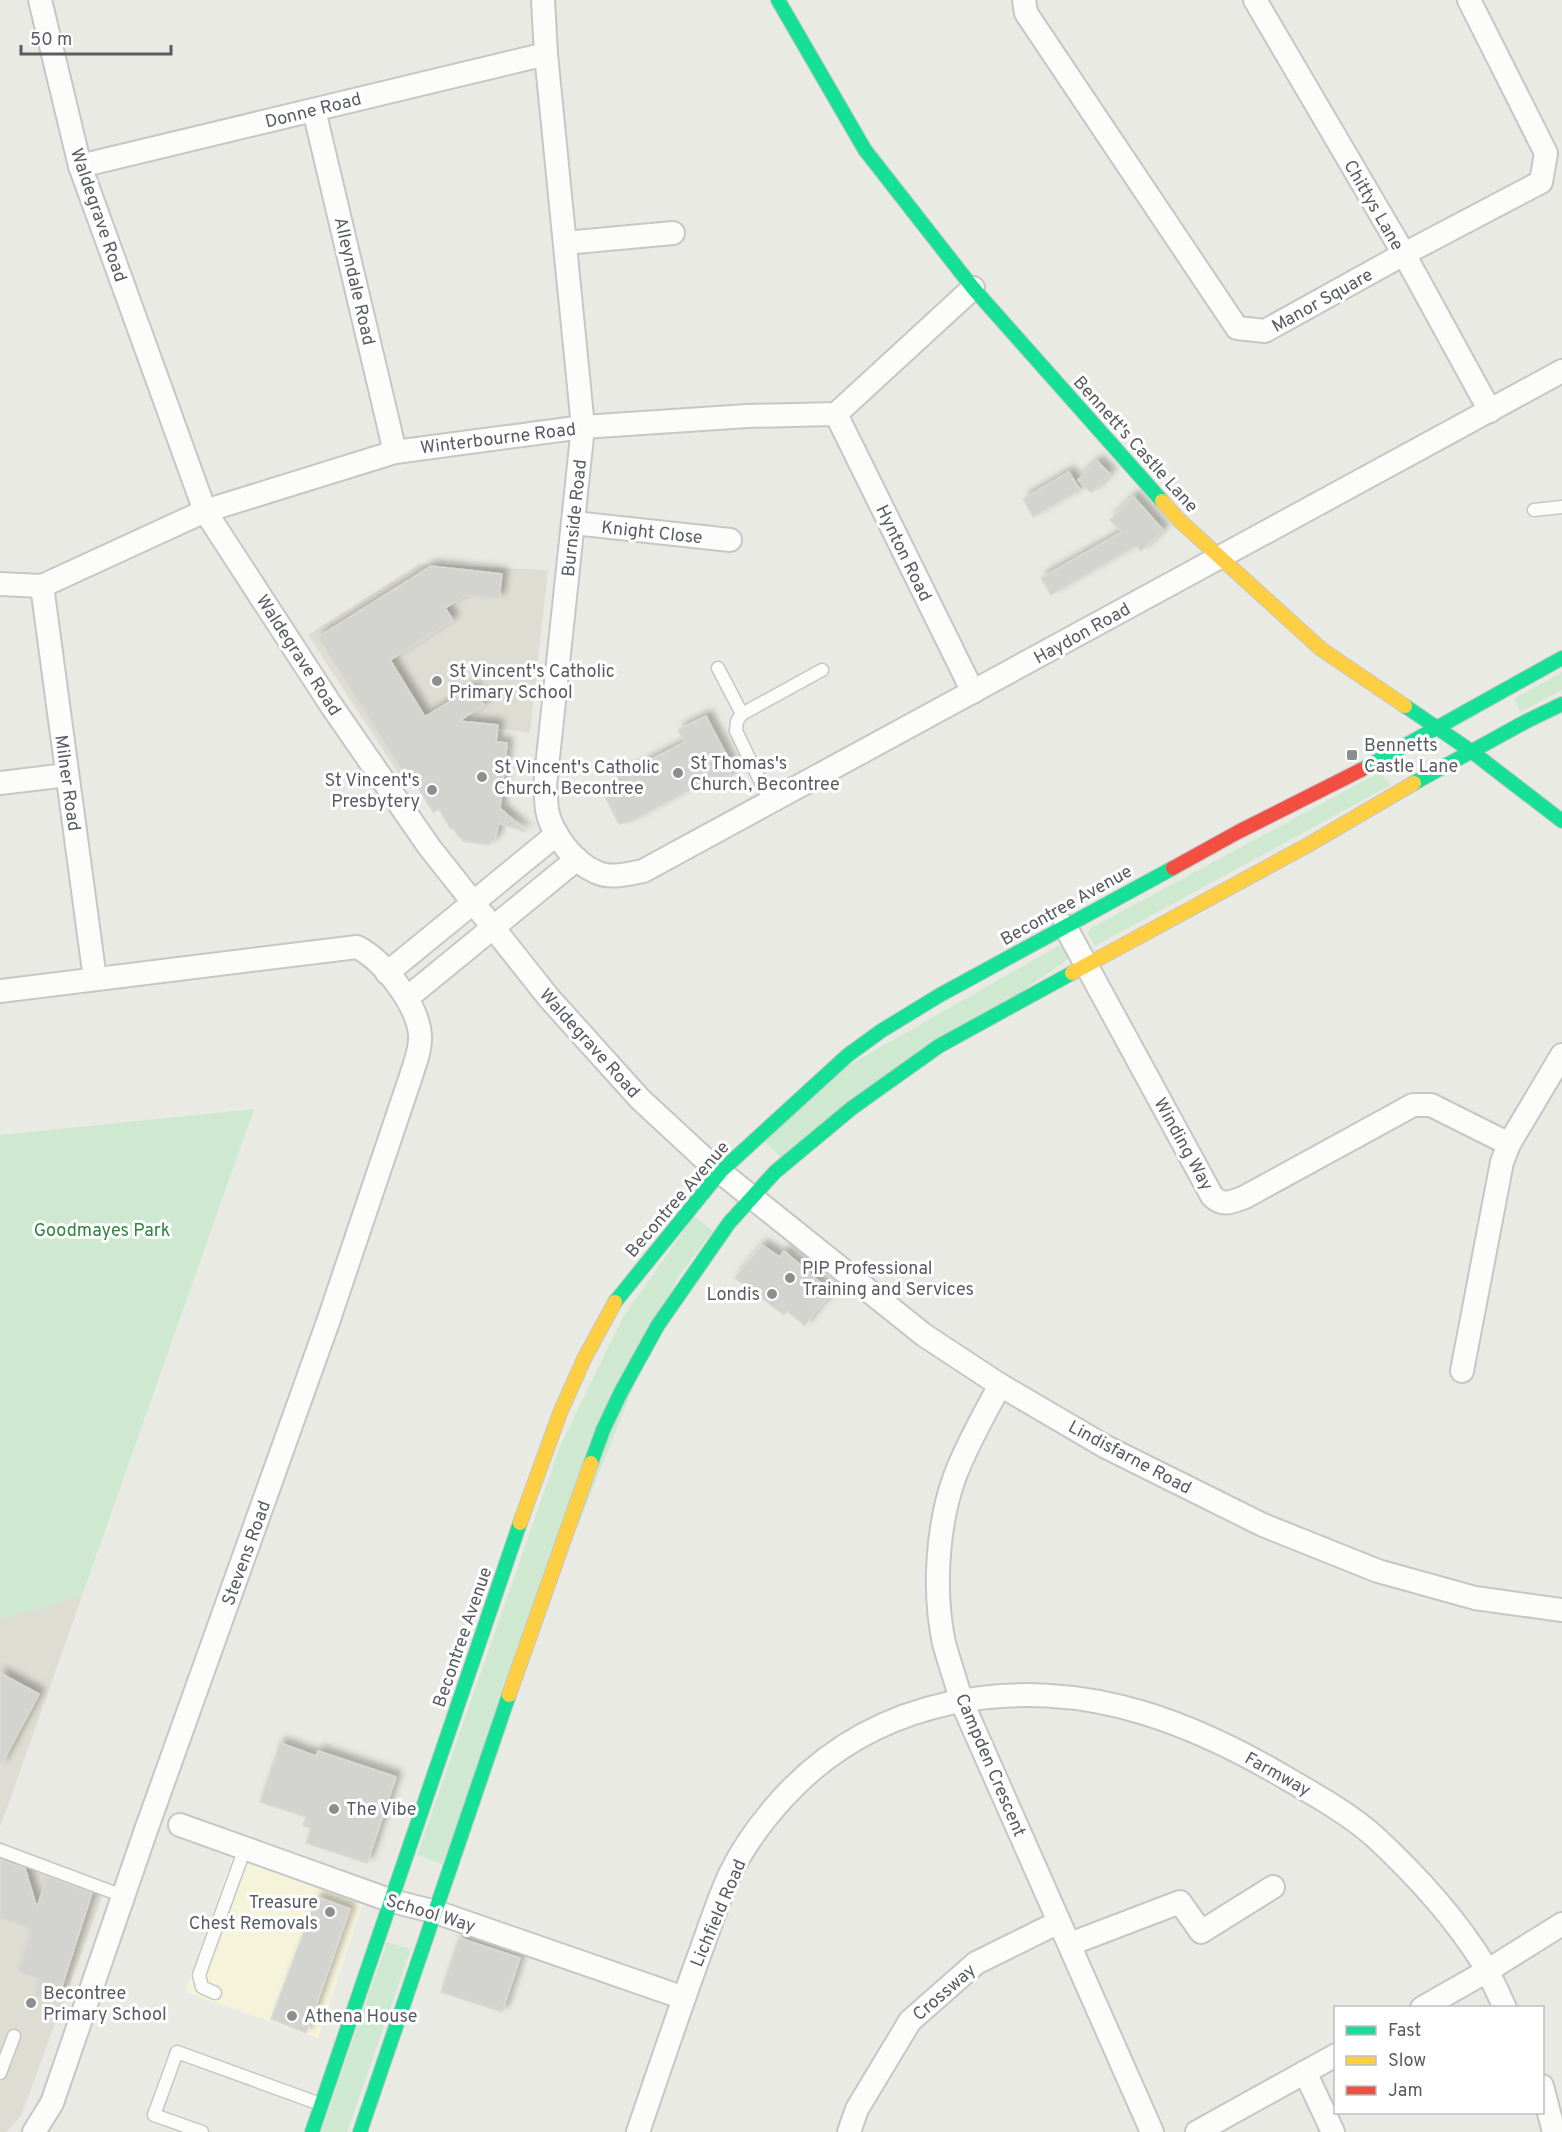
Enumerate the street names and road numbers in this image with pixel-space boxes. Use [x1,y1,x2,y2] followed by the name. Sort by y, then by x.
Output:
[263,88,364,135] street label: Donne Road
[64,146,131,285] street label: Waldegrave Road
[1337,156,1408,255] street label: Chittys Lane
[328,215,379,348] street label: Alleyndale Road
[1268,264,1377,339] street label: Manor Square
[1067,372,1202,518] street label: Bennett's Castle Lane
[419,419,577,460] street label: Winterbourne Road
[558,458,593,578] street label: Burnside Road
[869,502,936,606] street label: Hynton Road
[600,517,704,550] street label: Knight Close
[250,591,346,721] street label: Waldegrave Road
[1030,598,1135,670] street label: Haydon Road
[48,734,85,833] street label: Milner Road
[997,861,1137,952] street label: Becontree Avenue
[533,984,644,1104] street label: Waldegrave Road
[1148,1094,1218,1195] street label: Winding Way
[621,1137,735,1263] street label: Becontree Avenue
[1064,1416,1195,1501] street label: Lindisfarne Road
[218,1498,277,1609] street label: Stevens Road
[429,1564,498,1711] street label: Becontree Avenue
[949,1691,1030,1841] street label: Campden Crescent
[1240,1748,1314,1803] street label: Farmway
[686,1856,752,1971] street label: Lichfield Road
[383,1890,478,1939] street label: School Way
[909,1959,981,2027] street label: Crossway

